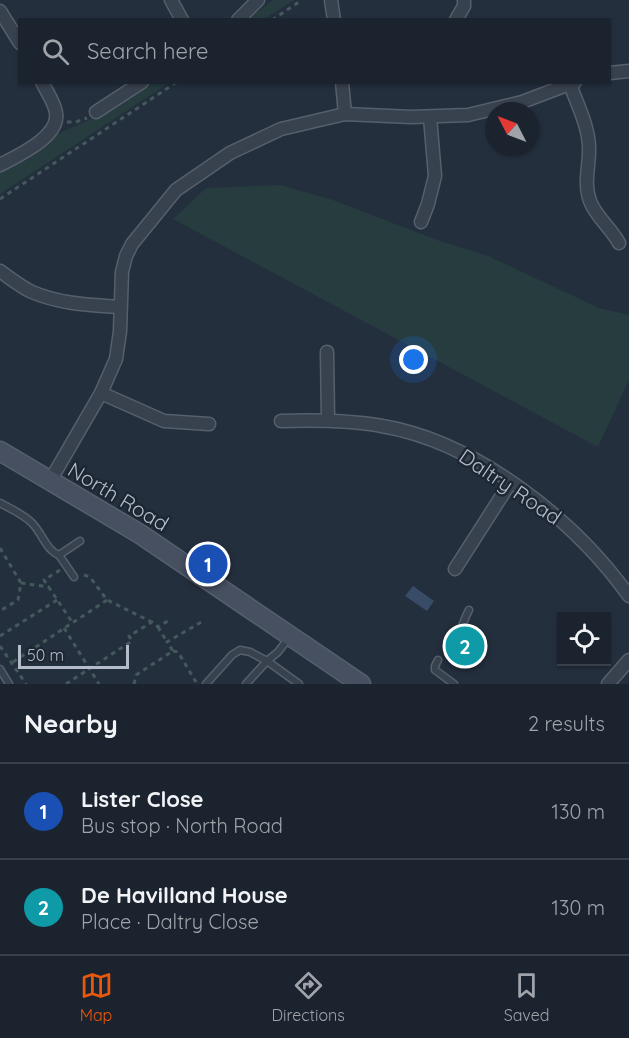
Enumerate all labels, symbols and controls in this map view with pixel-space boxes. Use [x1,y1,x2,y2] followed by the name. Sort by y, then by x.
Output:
[18,18,611,84] search box
[39,35,72,68] icon: search
[87,37,208,65] text: Search here
[485,102,539,156] north arrow
[399,345,428,374] your location
[455,443,567,530] street label: Daltry Road
[63,456,174,536] street label: North Road
[188,542,228,586] pin: 1
[557,612,611,666] map controls
[557,612,611,666] button: locate
[446,624,484,668] pin: 2
[18,642,129,670] scale bar
[27,645,64,665] text: 50 m
[24,707,118,740] text: Nearby
[528,711,605,736] text: 2 results
[81,785,204,813] text: Lister Close
[40,799,47,824] text: 1
[552,799,605,824] text: 130 m
[81,813,283,838] text: Bus stop · North Road
[81,881,288,909] text: De Havilland House
[38,895,49,920] text: 2
[552,895,605,920] text: 130 m
[81,909,259,934] text: Place · Daltry Close
[80,969,113,1025] tab: Map
[272,969,345,1025] tab: Directions
[504,969,549,1025] tab: Saved

